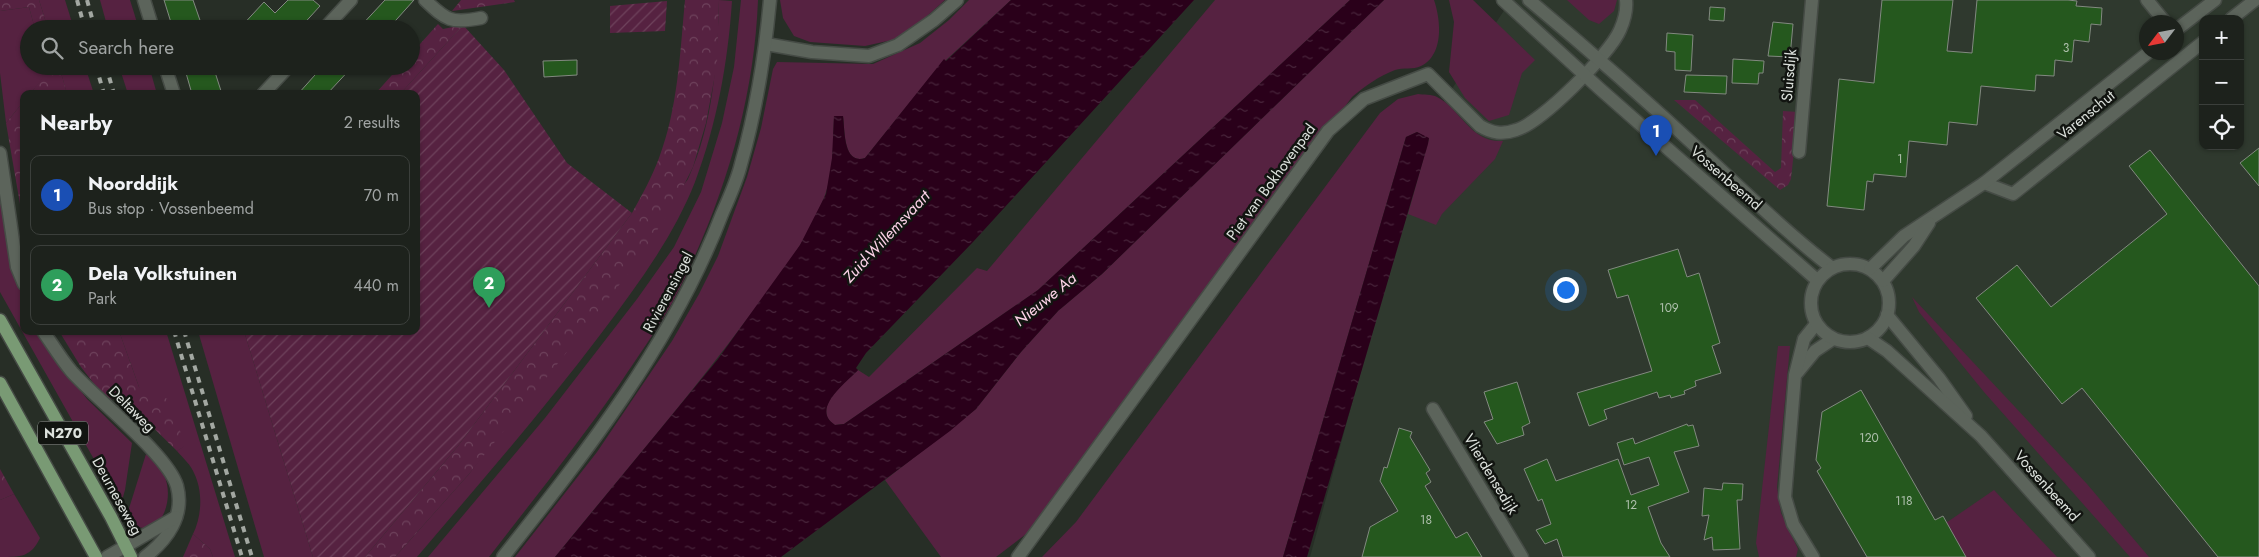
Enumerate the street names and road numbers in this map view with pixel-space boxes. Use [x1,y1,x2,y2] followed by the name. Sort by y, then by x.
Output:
[1776,48,1802,102] street label: Sluisdijk
[2052,85,2120,145] street label: Varenschut
[1221,119,1321,245] street label: Piet van Bokhovenpad
[1685,141,1767,215] street label: Vossenbeemd
[637,248,699,336] street label: Rivierensingel
[104,381,160,437] street label: Deltaweg
[38,422,88,444] road number: N270
[1458,429,1524,519] street label: Vlierdensedijk
[2009,446,2085,526] street label: Vossenbeemd
[86,453,148,539] street label: Deurneseweg

